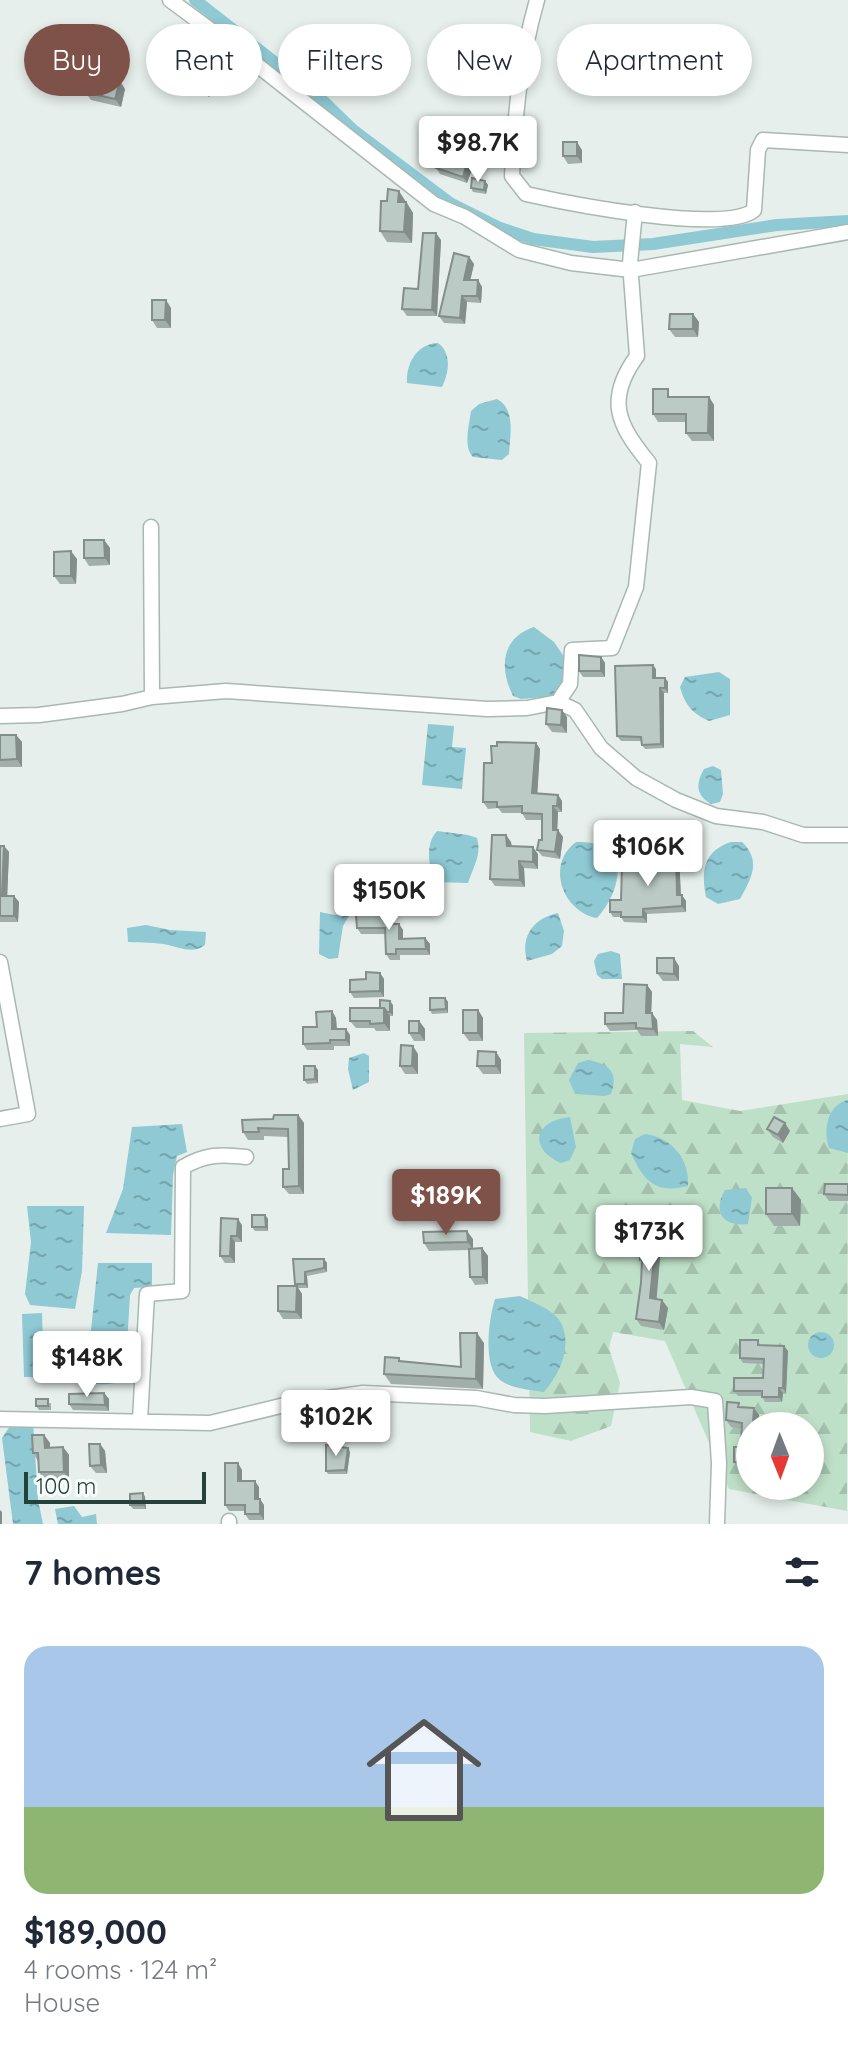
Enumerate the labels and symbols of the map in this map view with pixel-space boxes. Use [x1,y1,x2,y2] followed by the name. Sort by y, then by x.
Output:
[413,116,543,184] pin: $98.7K
[592,820,704,888] pin: $106K
[333,864,445,932] pin: $150K
[390,1169,502,1237] pin: $189K
[593,1205,705,1273] pin: $173K
[31,1331,143,1399] pin: $148K
[280,1390,392,1458] pin: $102K
[736,1412,824,1500] north arrow
[24,1468,206,1504] scale bar

